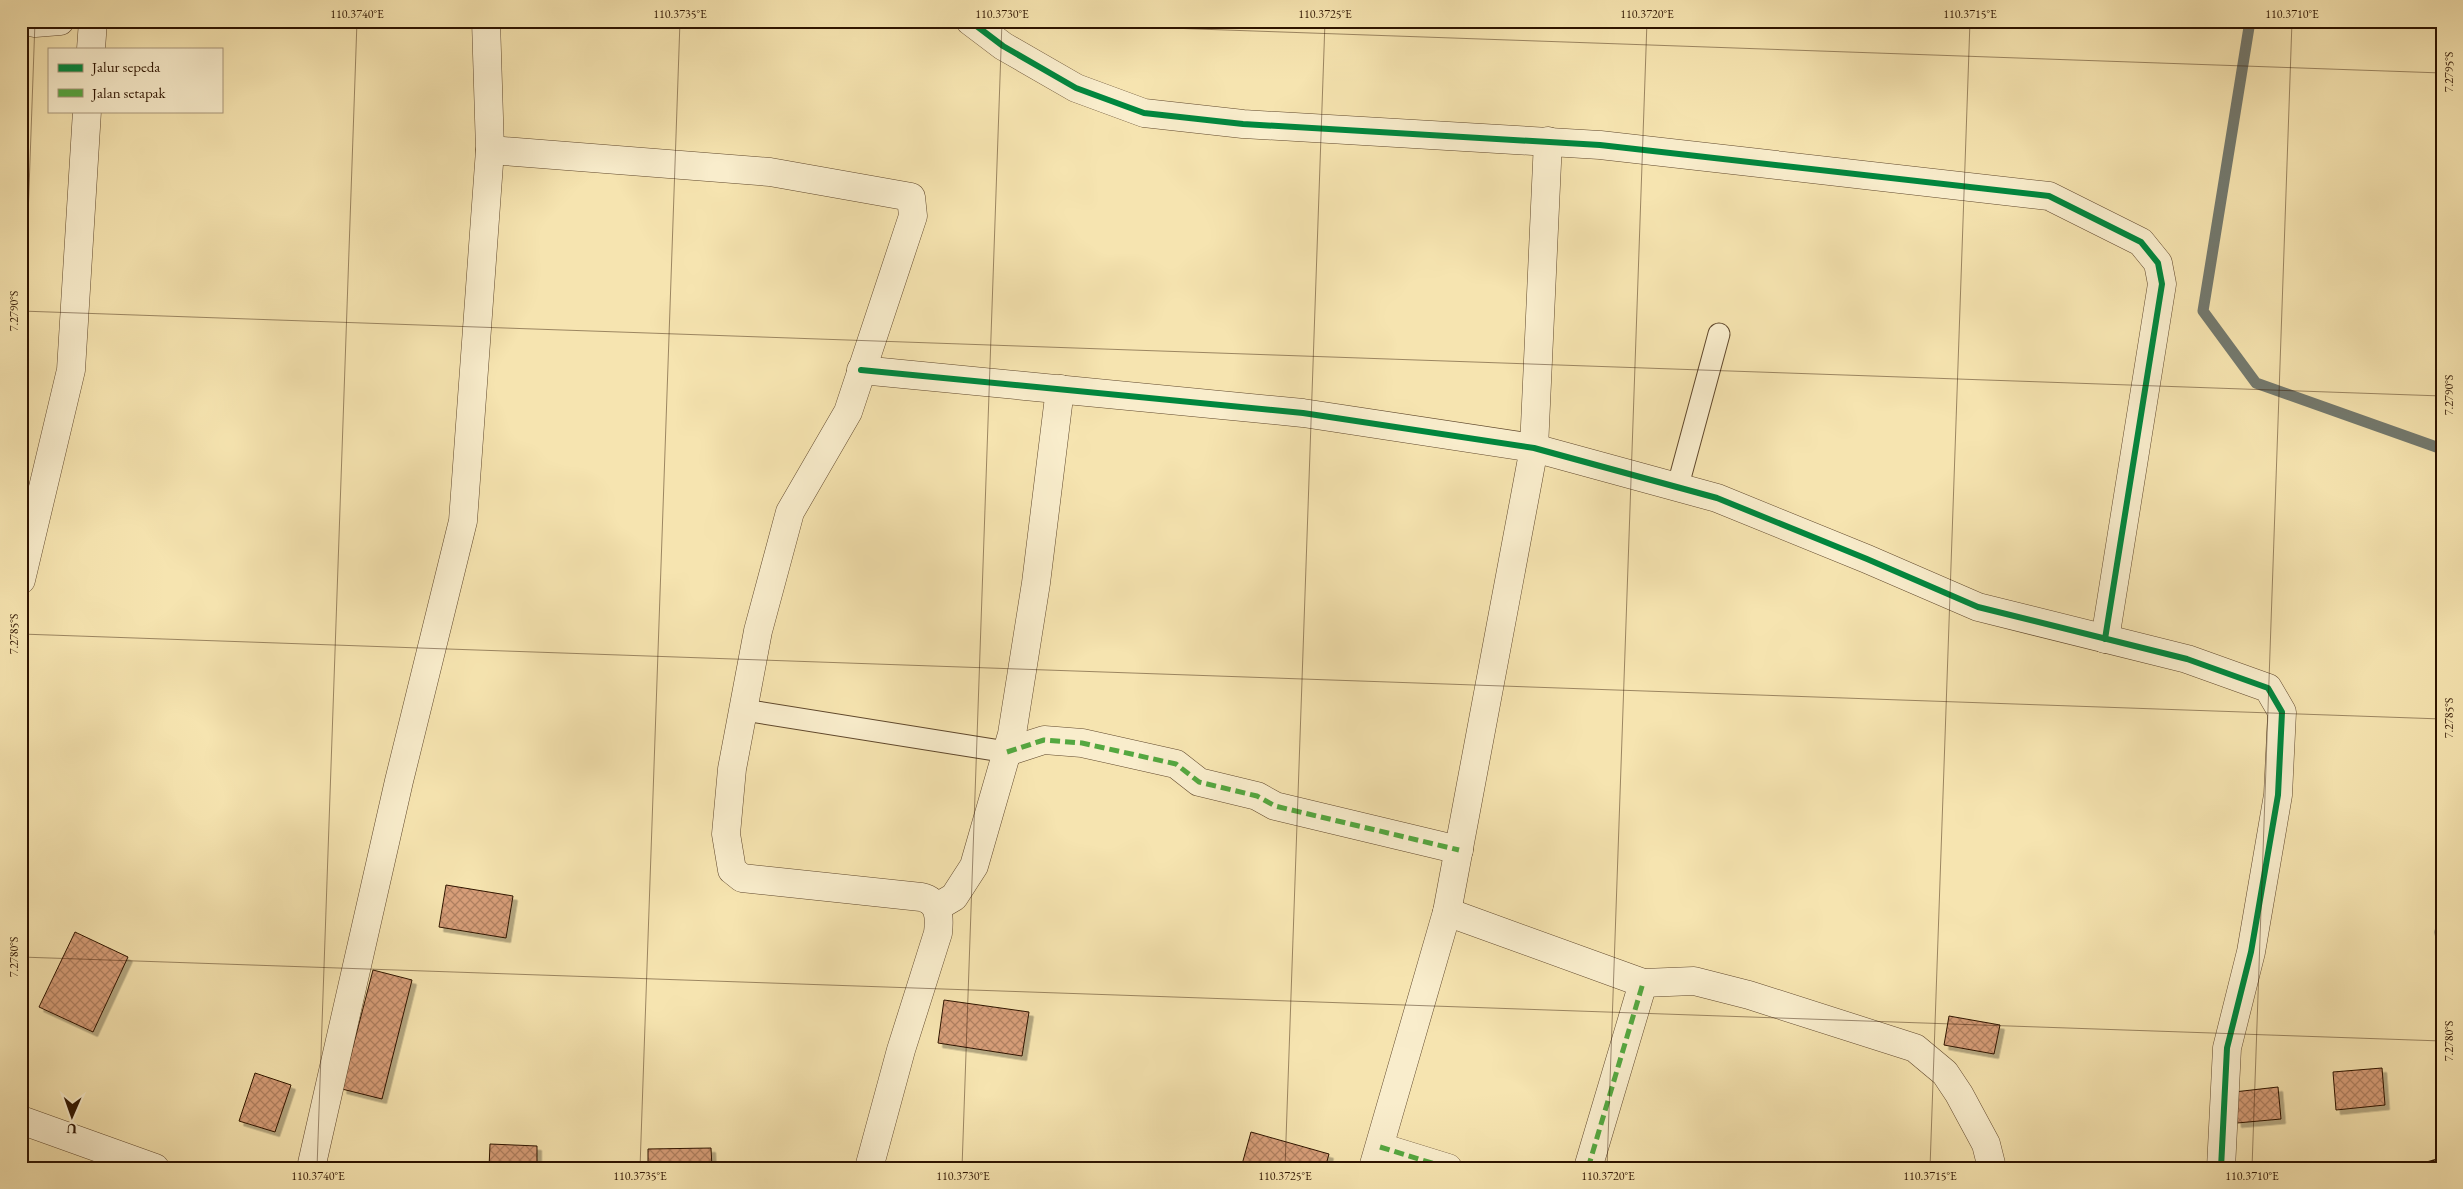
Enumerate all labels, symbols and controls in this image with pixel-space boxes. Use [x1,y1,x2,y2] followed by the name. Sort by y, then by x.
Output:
[330,6,384,22] text: 110.3740°E
[653,6,707,22] text: 110.3735°E
[975,6,1029,22] text: 110.3730°E
[1298,6,1352,22] text: 110.3725°E
[1620,6,1674,22] text: 110.3720°E
[1943,6,1997,22] text: 110.3715°E
[2265,6,2319,22] text: 110.3710°E
[48,48,222,112] legend
[2441,51,2457,92] text: 7.2795°S
[90,57,160,76] text: Jalur sepeda
[90,83,166,102] text: Jalan setapak
[6,290,22,331] text: 7.2790°S
[2441,374,2457,415] text: 7.2790°S
[6,613,22,654] text: 7.2785°S
[2441,697,2457,738] text: 7.2785°S
[6,936,22,977] text: 7.2780°S
[2441,1020,2457,1061] text: 7.2780°S
[48,1092,98,1142] north arrow
[65,1120,77,1138] text: U
[291,1168,345,1184] text: 110.3740°E
[613,1168,667,1184] text: 110.3735°E
[936,1168,990,1184] text: 110.3730°E
[1258,1168,1312,1184] text: 110.3725°E
[1581,1168,1635,1184] text: 110.3720°E
[1903,1168,1957,1184] text: 110.3715°E
[2225,1168,2279,1184] text: 110.3710°E

